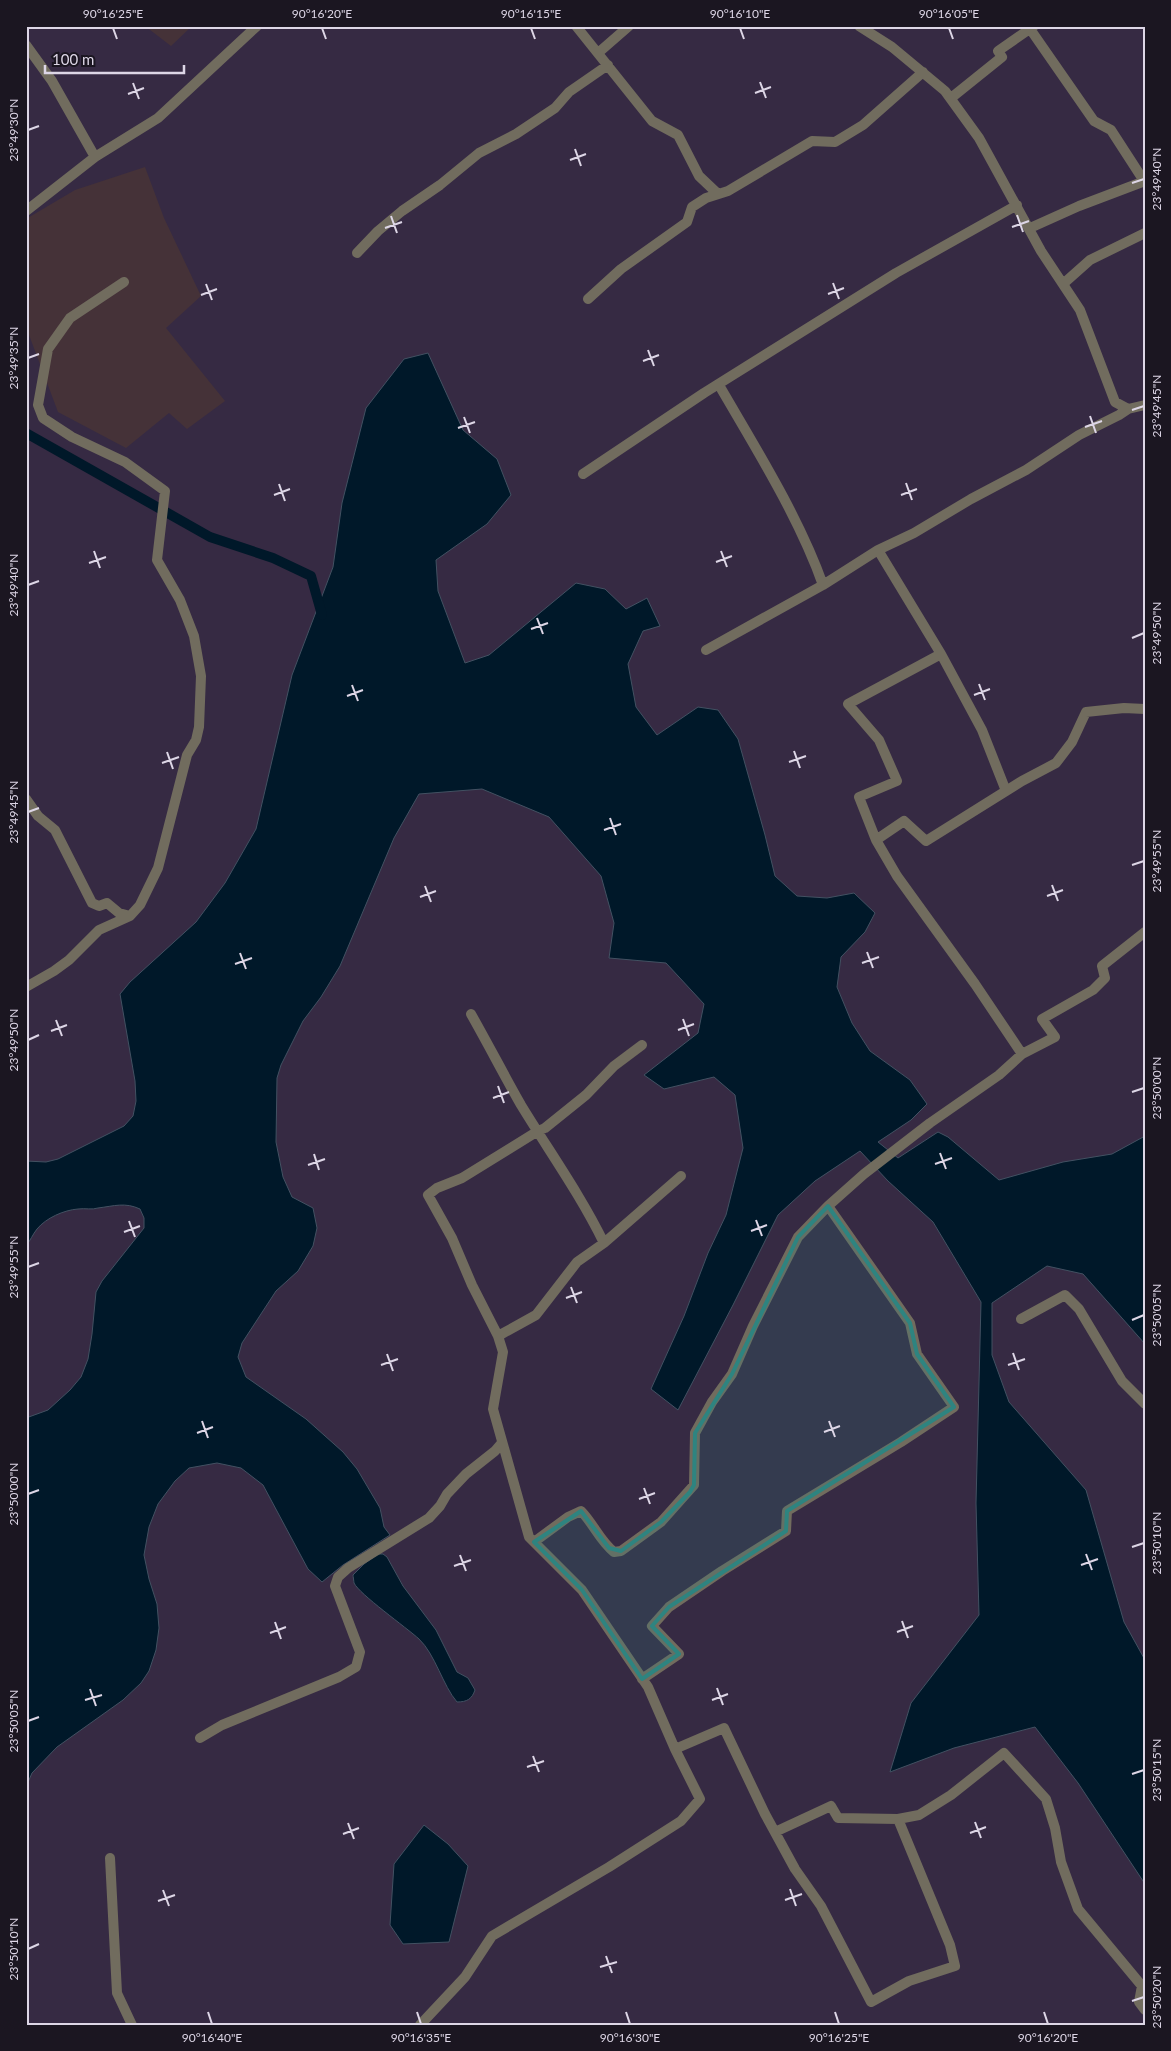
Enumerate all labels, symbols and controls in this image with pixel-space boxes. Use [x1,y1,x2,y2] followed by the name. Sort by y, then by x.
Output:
[83,6,143,21] text: 90°16'25"E
[292,6,352,21] text: 90°16'20"E
[501,6,561,21] text: 90°16'15"E
[710,6,770,21] text: 90°16'10"E
[919,6,979,21] text: 90°16'05"E
[45,42,184,74] scale bar
[52,50,94,68] text: 100 m
[6,99,21,161] text: 23°49'30"N
[1149,148,1164,210] text: 23°49'40"N
[6,327,21,389] text: 23°49'35"N
[1149,375,1164,437] text: 23°49'45"N
[6,554,21,616] text: 23°49'40"N
[1149,602,1164,664] text: 23°49'50"N
[6,781,21,843] text: 23°49'45"N
[1149,830,1164,892] text: 23°49'55"N
[6,1009,21,1071] text: 23°49'50"N
[1149,1057,1164,1119] text: 23°50'00"N
[6,1236,21,1298] text: 23°49'55"N
[1149,1284,1164,1346] text: 23°50'05"N
[6,1463,21,1525] text: 23°50'00"N
[1149,1512,1164,1574] text: 23°50'10"N
[6,1690,21,1752] text: 23°50'05"N
[1149,1739,1164,1801] text: 23°50'15"N
[6,1918,21,1980] text: 23°50'10"N
[1149,1966,1164,2028] text: 23°50'20"N
[182,2030,242,2045] text: 90°16'40"E
[391,2030,451,2045] text: 90°16'35"E
[600,2030,660,2045] text: 90°16'30"E
[809,2030,869,2045] text: 90°16'25"E
[1018,2030,1078,2045] text: 90°16'20"E

